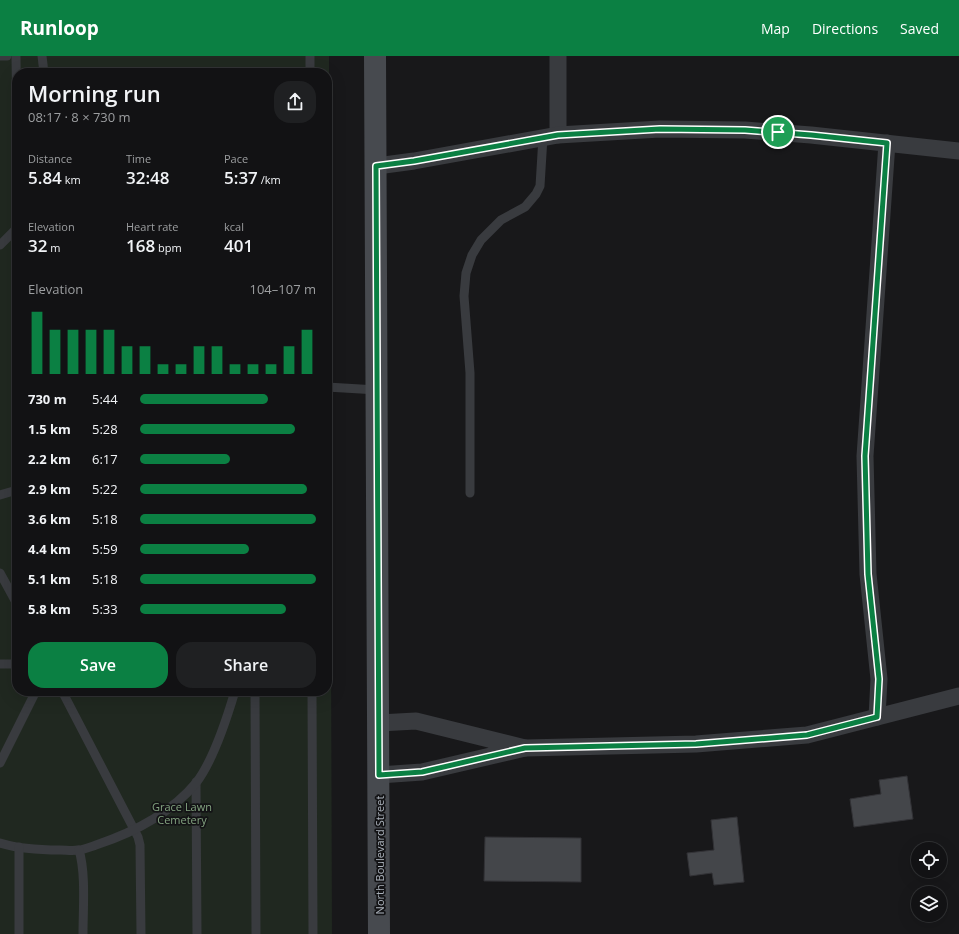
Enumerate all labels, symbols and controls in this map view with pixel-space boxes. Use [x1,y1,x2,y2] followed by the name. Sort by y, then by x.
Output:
[20,15,99,41] text: Runloop
[761,19,790,38] text: Map
[812,19,878,38] text: Directions
[900,19,939,38] text: Saved
[28,78,161,108] text: Morning run
[274,81,316,123] button: share
[28,108,131,126] text: 08:17 · 8 × 730 m
[761,115,795,149] pin
[767,121,789,143] icon: arrive
[28,151,72,166] text: Distance
[126,151,151,166] text: Time
[224,151,248,166] text: Pace
[28,166,62,189] text: 5.84
[126,166,170,189] text: 32:48
[224,166,258,189] text: 5:37
[62,172,81,187] text: km
[258,172,281,187] text: /km
[28,219,75,234] text: Elevation
[126,219,178,234] text: Heart rate
[224,219,244,234] text: kcal
[28,234,47,257] text: 32
[126,234,155,257] text: 168
[224,234,253,257] text: 401
[47,240,61,255] text: m
[155,240,182,255] text: bpm
[28,280,83,298] text: Elevation
[249,280,316,298] text: 104–107 m
[28,390,66,408] text: 730 m
[92,390,118,408] text: 5:44
[28,420,71,438] text: 1.5 km
[92,420,118,438] text: 5:28
[28,450,71,468] text: 2.2 km
[92,450,118,468] text: 6:17
[28,480,71,498] text: 2.9 km
[92,480,118,498] text: 5:22
[28,510,71,528] text: 3.6 km
[92,510,118,528] text: 5:18
[28,540,71,558] text: 4.4 km
[92,540,118,558] text: 5:59
[28,570,71,588] text: 5.1 km
[92,570,118,588] text: 5:18
[28,600,71,618] text: 5.8 km
[92,600,118,618] text: 5:33
[28,642,168,688] button: Save
[176,642,316,688] button: Share
[372,796,387,914] street label: North Boulevard Street
[152,799,212,827] park label: Grace Lawn Cemetery
[911,842,947,922] map controls
[911,842,947,878] button: locate
[911,886,947,922] button: layers

